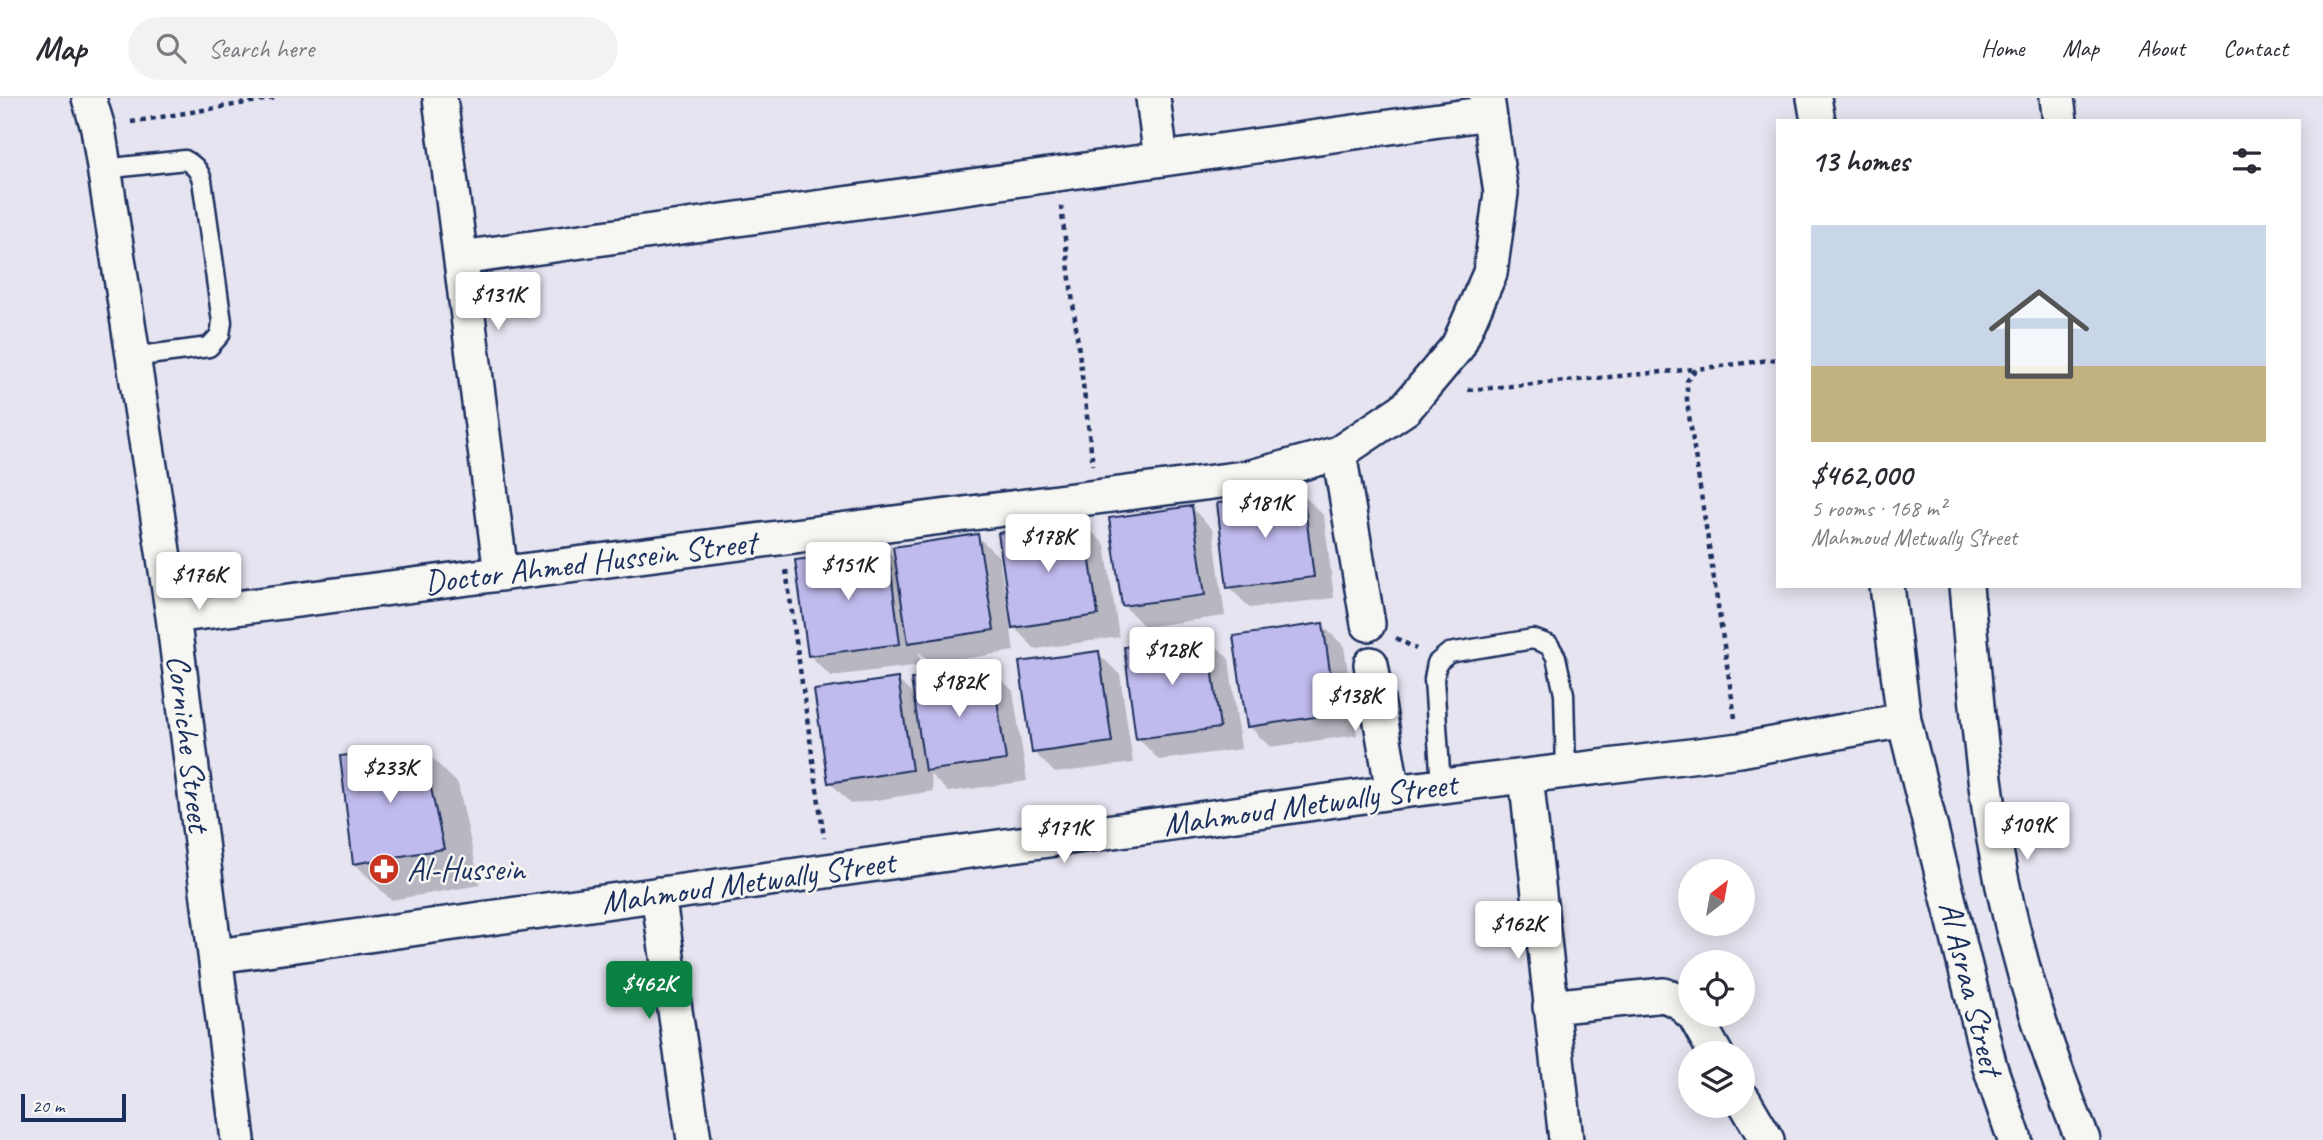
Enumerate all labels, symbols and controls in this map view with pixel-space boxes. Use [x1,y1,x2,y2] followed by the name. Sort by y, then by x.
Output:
[128,17,618,80] search box
[35,27,86,69] text: Map
[152,29,190,67] icon: search
[208,32,314,65] text: Search here
[1981,33,2024,63] text: Home
[2062,33,2099,63] text: Map
[2137,33,2185,63] text: About
[2223,33,2288,63] text: Contact
[1811,142,1909,180] text: 13 homes
[2228,142,2266,180] icon: filters
[1976,271,2102,397] icon: home
[449,272,547,332] pin: $131K
[471,280,525,309] text: $131K
[1811,456,1912,494] text: $462,000
[1216,480,1314,540] pin: $181K
[1238,488,1292,517] text: $181K
[1811,494,1946,523] text: 5 rooms · 168 m²
[999,514,1097,574] pin: $178K
[422,520,762,603] street label: Doctor Ahmed Hussein Street
[1022,522,1075,551] text: $178K
[1811,523,2017,552] text: Mahmoud Metwally Street
[799,542,897,602] pin: $151K
[822,550,874,579] text: $151K
[150,552,248,612] pin: $176K
[172,560,226,589] text: $176K
[1123,628,1221,687] pin: $128K
[1145,635,1199,664] text: $128K
[157,652,221,837] street label: Corniche Street
[910,660,1008,719] pin: $182K
[932,667,986,696] text: $182K
[1306,674,1404,733] pin: $138K
[1328,681,1382,710] text: $138K
[341,746,439,805] pin: $233K
[363,753,417,782] text: $233K
[1161,762,1462,845] street label: Mahmoud Metwally Street
[1978,802,2076,862] pin: $109K
[1015,806,1113,865] pin: $171K
[2001,810,2053,839] text: $109K
[1038,813,1091,842] text: $171K
[599,840,900,923] street label: Mahmoud Metwally Street
[407,848,527,890] place label: Al-Hussein
[367,852,401,886] pharmacy icon: Al-Hussein
[1678,859,1755,936] north arrow
[1678,859,1755,1118] map controls
[1929,897,2014,1083] street label: Al Asraa Street
[1469,902,1567,961] pin: $162K
[1491,909,1545,938] text: $162K
[1678,950,1755,1027] button: locate
[600,962,698,1021] pin: $462K
[622,969,676,998] text: $462K
[1678,1041,1755,1118] button: layers
[21,1091,126,1123] scale bar
[32,1094,64,1118] text: 20 m

